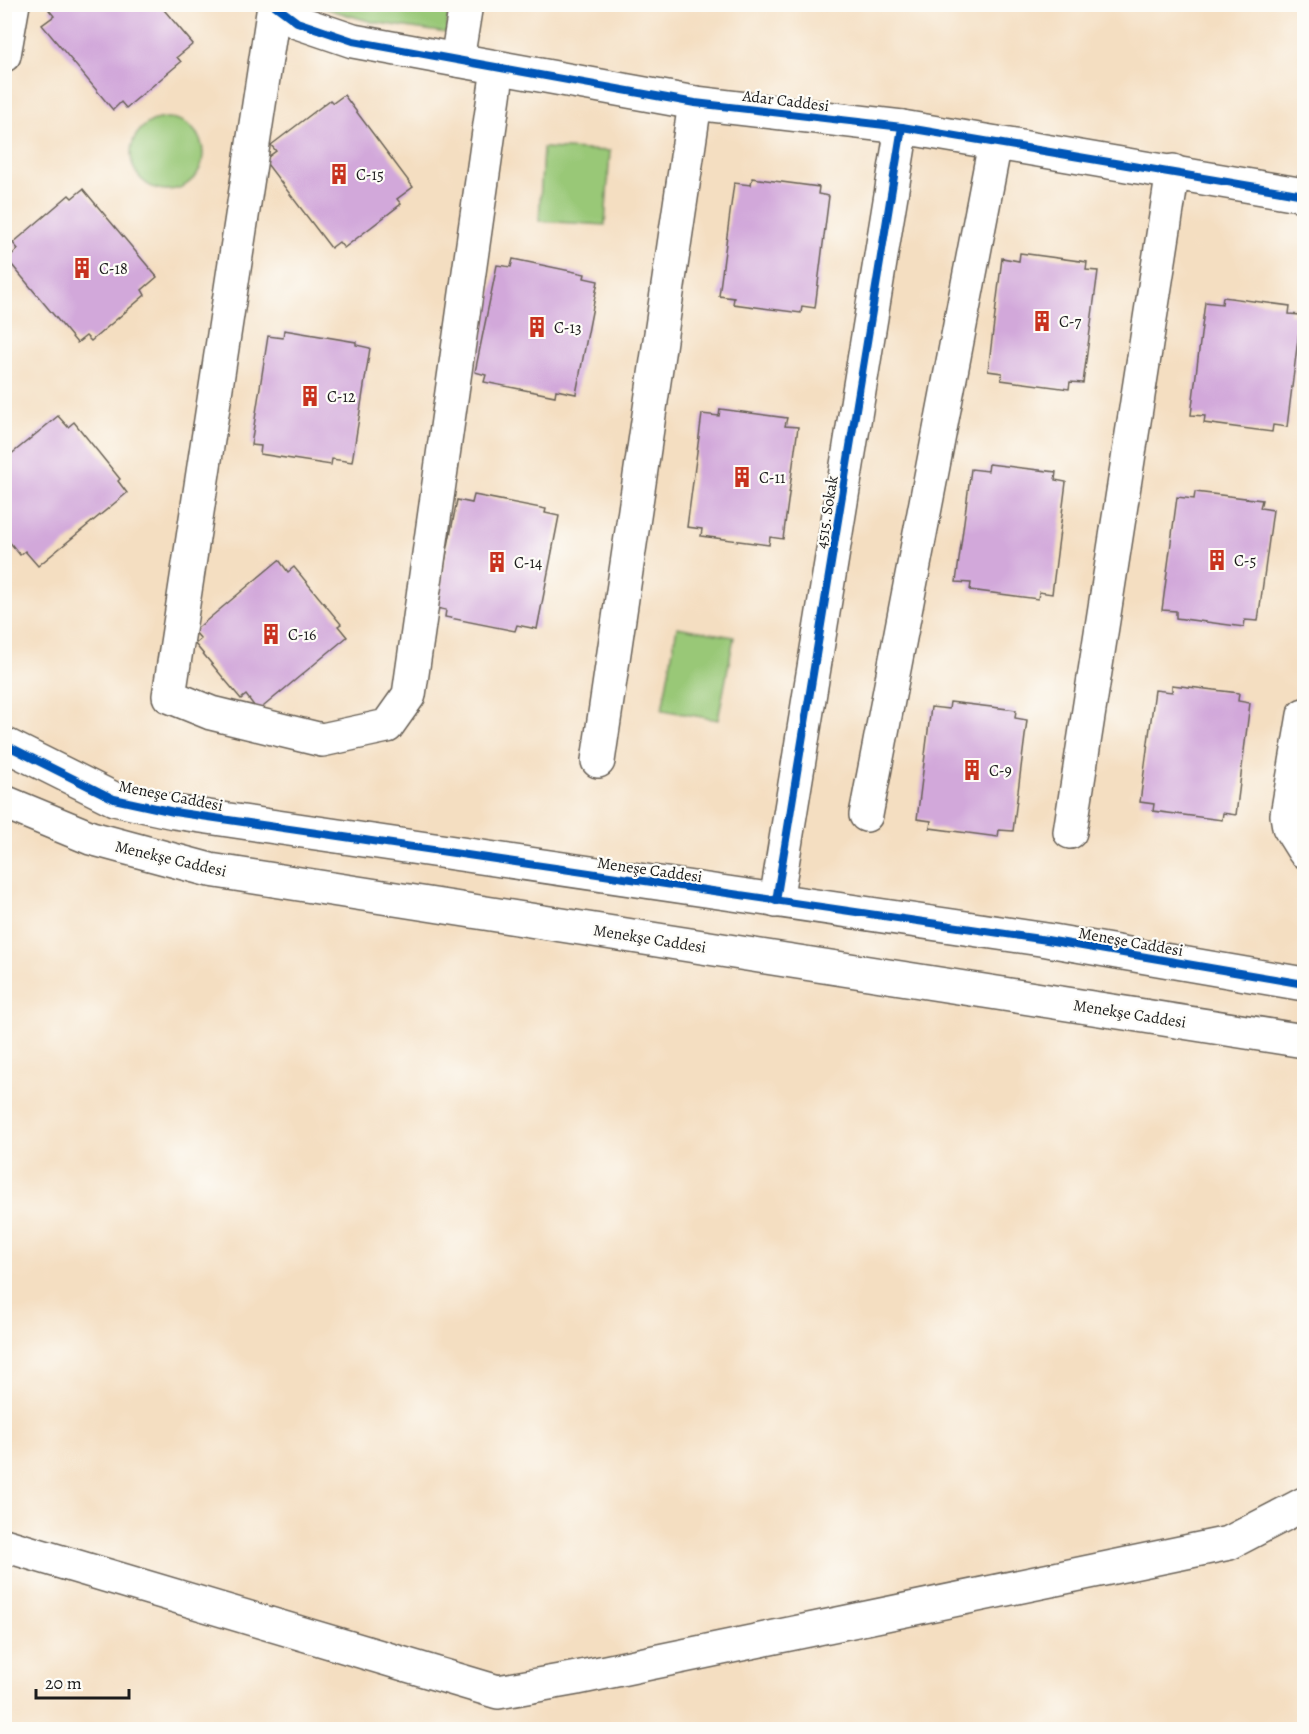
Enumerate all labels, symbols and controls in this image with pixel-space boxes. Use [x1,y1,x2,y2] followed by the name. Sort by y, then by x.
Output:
[740,85,831,117] street label: Adar Caddesi
[327,162,351,186] building icon: C-15
[356,164,384,186] place label: C-15
[70,256,94,280] building icon: C-18
[99,258,128,280] place label: C-18
[1030,309,1054,333] building icon: C-7
[1059,311,1082,333] place label: C-7
[525,315,549,339] building icon: C-13
[554,317,582,339] place label: C-13
[298,384,322,408] building icon: C-12
[327,386,356,408] place label: C-12
[730,465,754,489] building icon: C-11
[759,467,786,489] place label: C-11
[810,474,844,550] street label: 4515. Sokak
[1205,548,1229,572] building icon: C-5
[485,550,509,574] building icon: C-14
[1234,550,1257,572] place label: C-5
[514,552,542,574] place label: C-14
[259,622,283,646] building icon: C-16
[288,624,316,646] place label: C-16
[960,758,984,782] building icon: C-9
[989,760,1012,782] place label: C-9
[117,775,225,817] street label: Meneşe Caddesi
[113,835,229,882] street label: Menekşe Caddesi
[596,852,704,888] street label: Meneşe Caddesi
[592,919,708,959] street label: Menekşe Caddesi
[1077,922,1185,962] street label: Meneşe Caddesi
[1072,994,1188,1034] street label: Menekşe Caddesi
[36,1662,129,1700] scale bar
[45,1671,82,1695] text: 20 m

